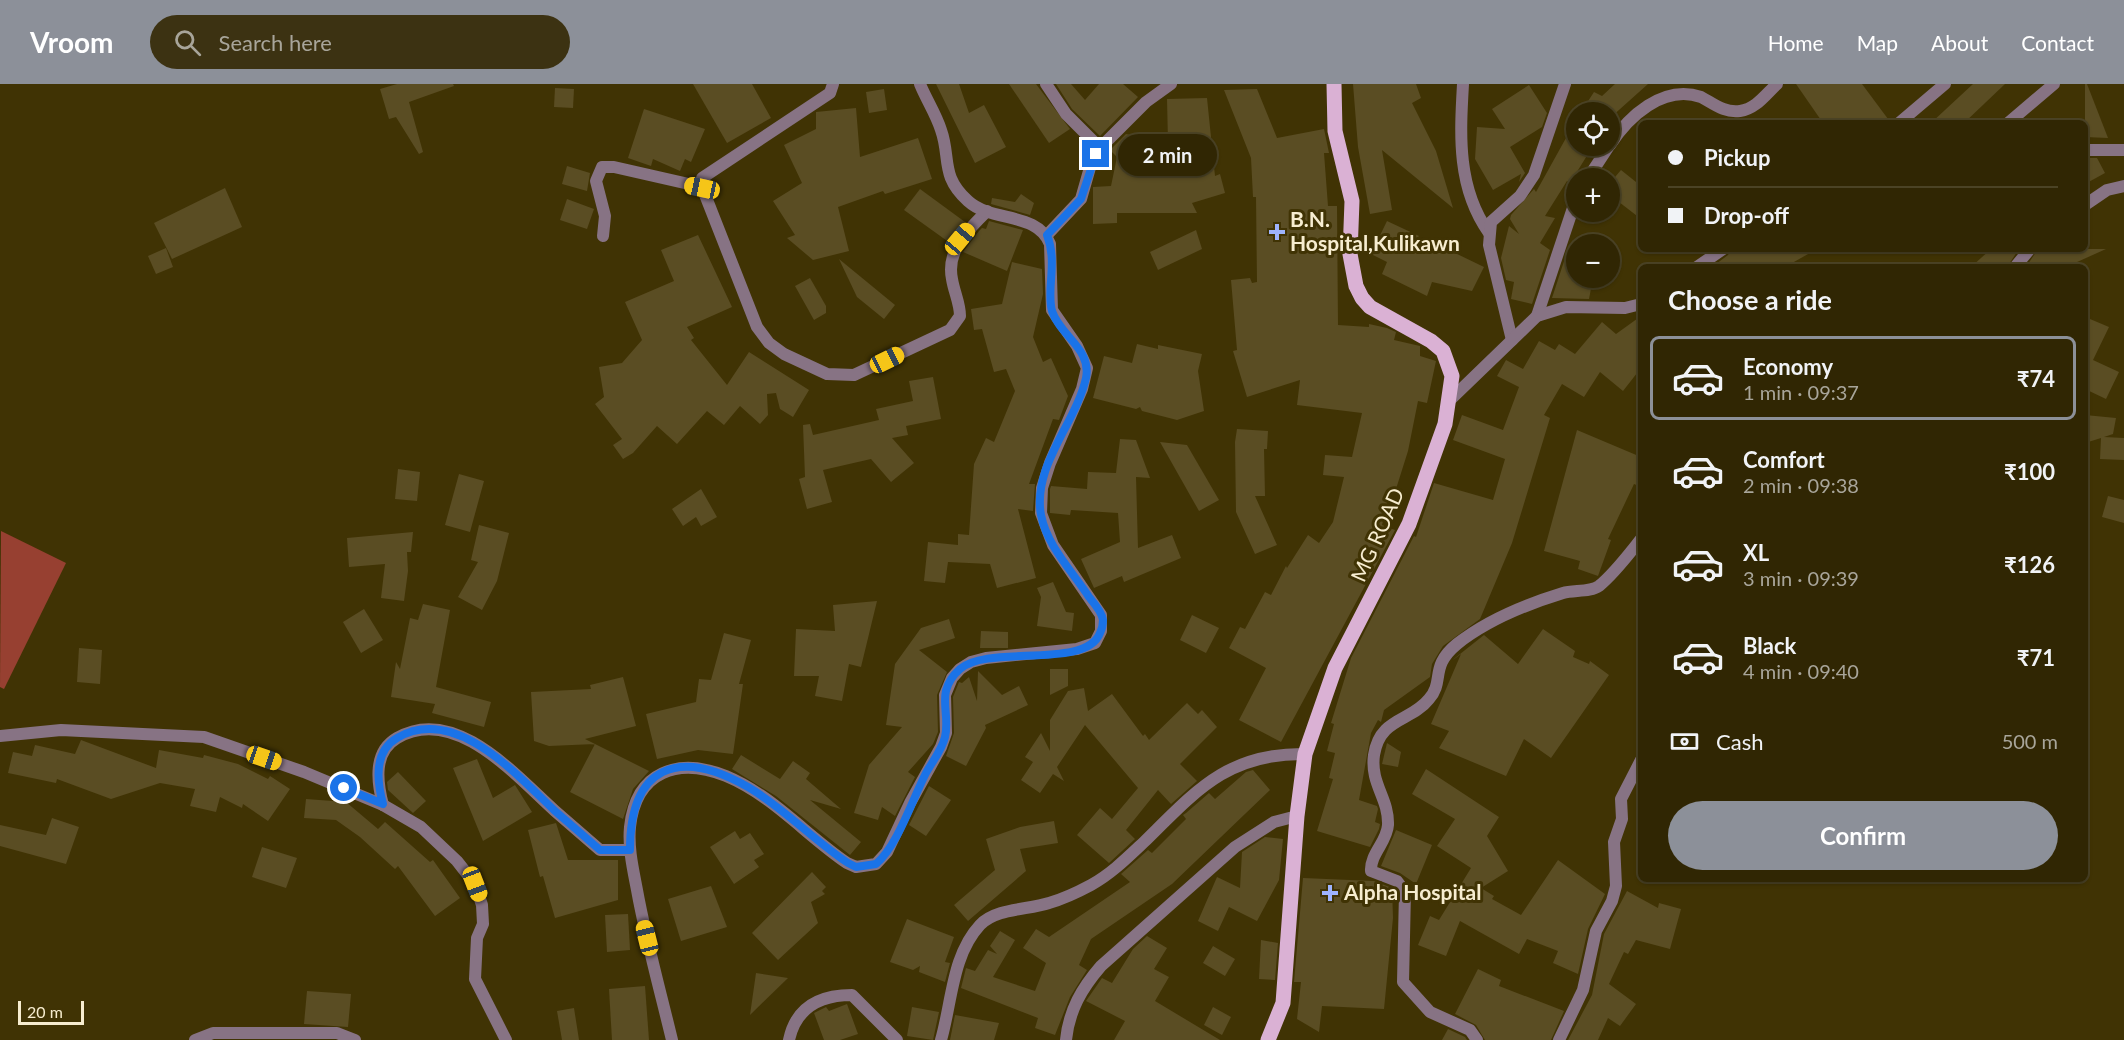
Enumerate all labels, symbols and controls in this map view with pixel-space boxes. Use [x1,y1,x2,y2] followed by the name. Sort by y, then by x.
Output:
[150,15,570,69] search box
[30,25,114,59] text: Vroom
[171,26,204,59] icon: search
[219,29,332,56] text: Search here
[1768,30,1824,55] text: Home
[1857,30,1898,55] text: Map
[1931,30,1988,55] text: About
[2021,30,2094,55] text: Contact
[1566,102,1620,288] map controls
[1566,102,1620,156] button: locate
[1117,133,1216,175] callout: 2 min
[1082,140,1109,167] route end
[1143,143,1192,167] text: 2 min
[1704,144,1770,171] text: Pickup
[1566,168,1620,222] button: +
[683,175,721,201] car
[1704,202,1789,229] text: Drop-off
[1290,206,1460,255] place label: B.N. Hospital,Kulikawn
[942,219,978,259] car
[1268,223,1286,241] marker: B.N. Hospital,Kulikawn
[1566,234,1620,288] button: −
[1668,283,1832,316] text: Choose a ride
[867,344,907,376] car
[1671,351,1725,405] icon: car
[1743,353,1833,380] text: Economy
[2017,365,2055,392] text: ₹74
[1743,380,1859,404] text: 1 min · 09:37
[1671,444,1725,498] icon: car
[1743,446,1825,473] text: Comfort
[2004,458,2055,485] text: ₹100
[1743,473,1859,497] text: 2 min · 09:38
[1345,484,1408,585] street label: MG ROAD
[1671,537,1725,591] icon: car
[1743,539,1769,566] text: XL
[2004,551,2055,578] text: ₹126
[1743,566,1859,590] text: 3 min · 09:39
[1671,630,1725,684] icon: car
[1743,632,1796,659] text: Black
[2017,644,2055,671] text: ₹71
[1743,659,1859,683] text: 4 min · 09:40
[1668,725,1701,758] icon: cash
[1716,728,1763,755] text: Cash
[2002,729,2058,753] text: 500 m
[244,744,284,772] car
[330,774,357,801] route start
[1668,801,2058,870] button: Confirm
[460,864,490,904] car
[1343,879,1481,904] place label: Alpha Hospital
[1321,884,1339,902] marker: Alpha Hospital
[634,918,660,958] car
[18,998,84,1026] scale bar
[27,1002,63,1021] text: 20 m

